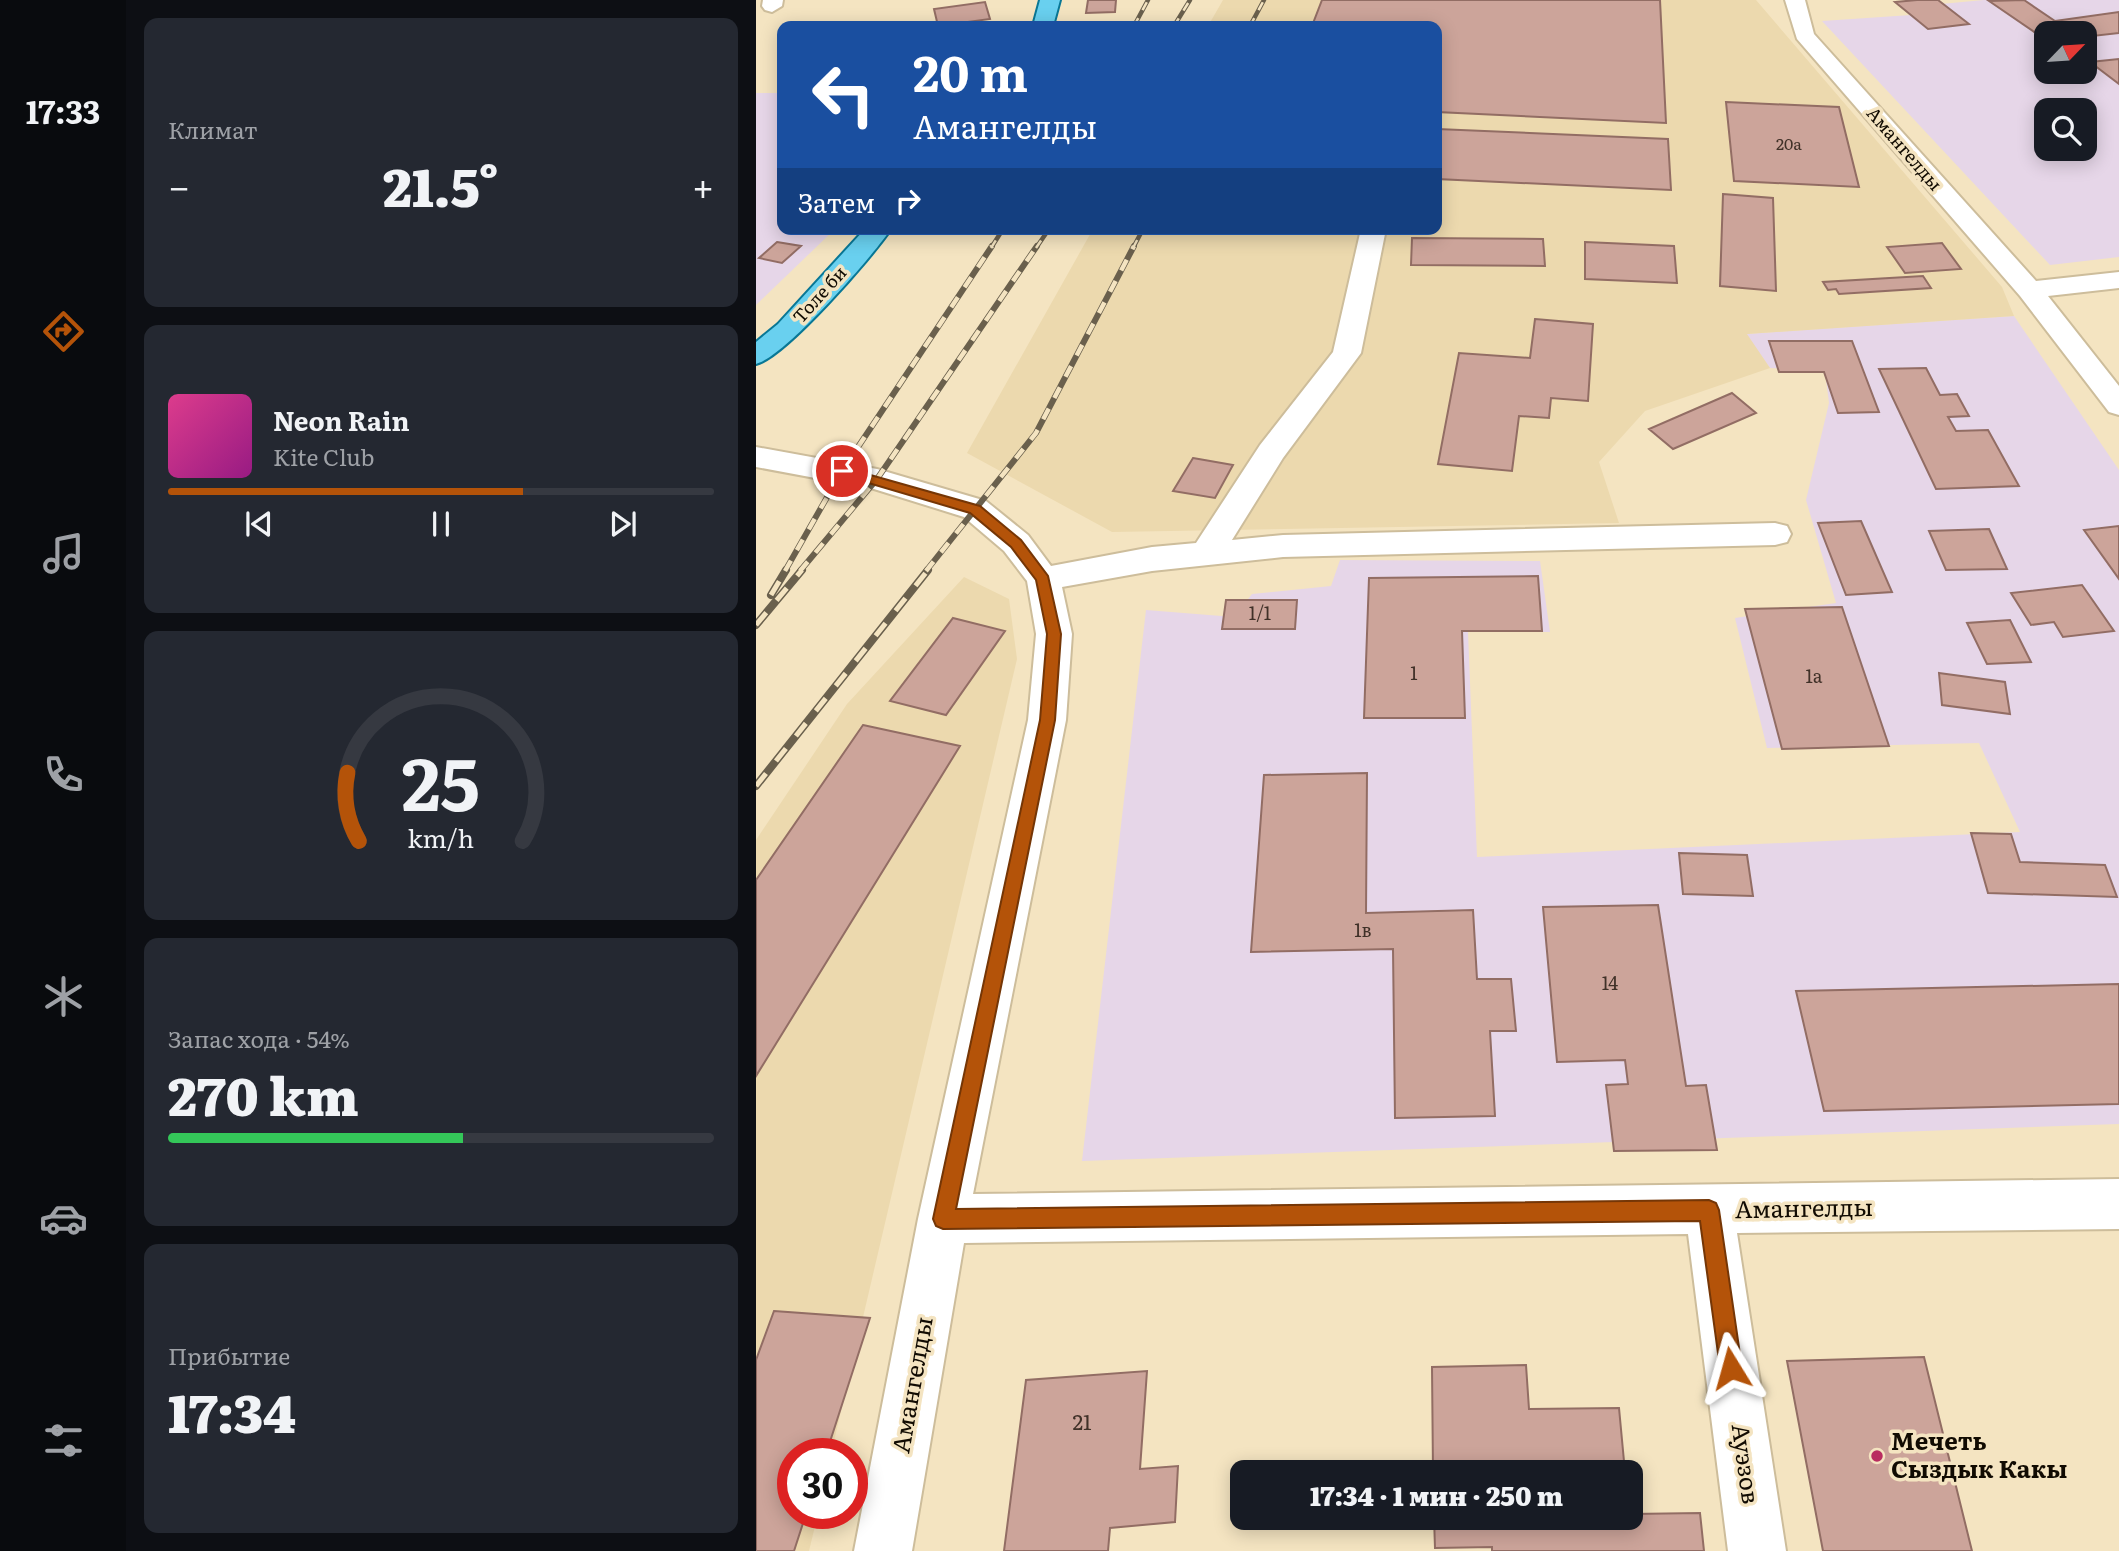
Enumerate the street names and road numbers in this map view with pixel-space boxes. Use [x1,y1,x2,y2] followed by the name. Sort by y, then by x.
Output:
[1861,100,1949,196] street label: Амангелды
[786,259,852,329] street label: Толе би
[1735,1188,1873,1225] street label: Амангелды
[881,1314,940,1456] street label: Амангелды
[1725,1421,1770,1506] street label: Ауэзов

